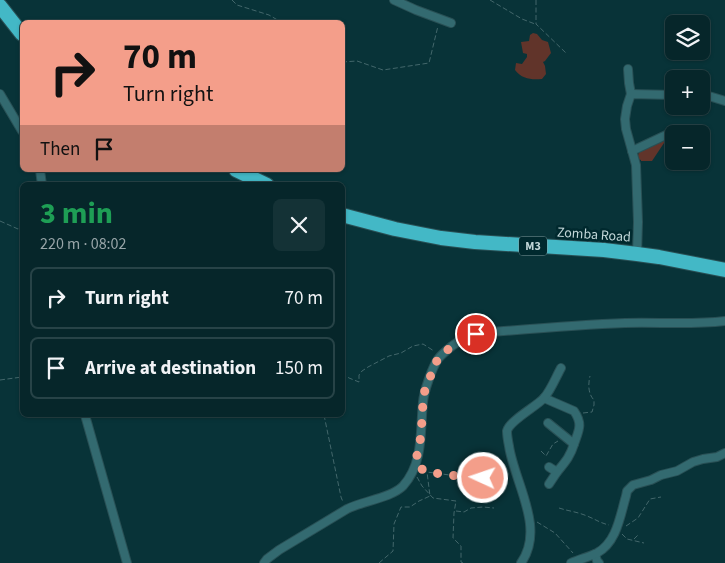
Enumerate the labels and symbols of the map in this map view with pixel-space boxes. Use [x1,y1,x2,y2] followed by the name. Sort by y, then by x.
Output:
[556,222,631,248] street label: Zomba Road
[519,237,547,256] road number: M3
[455,313,497,355] pin
[456,451,508,503] position arrow

